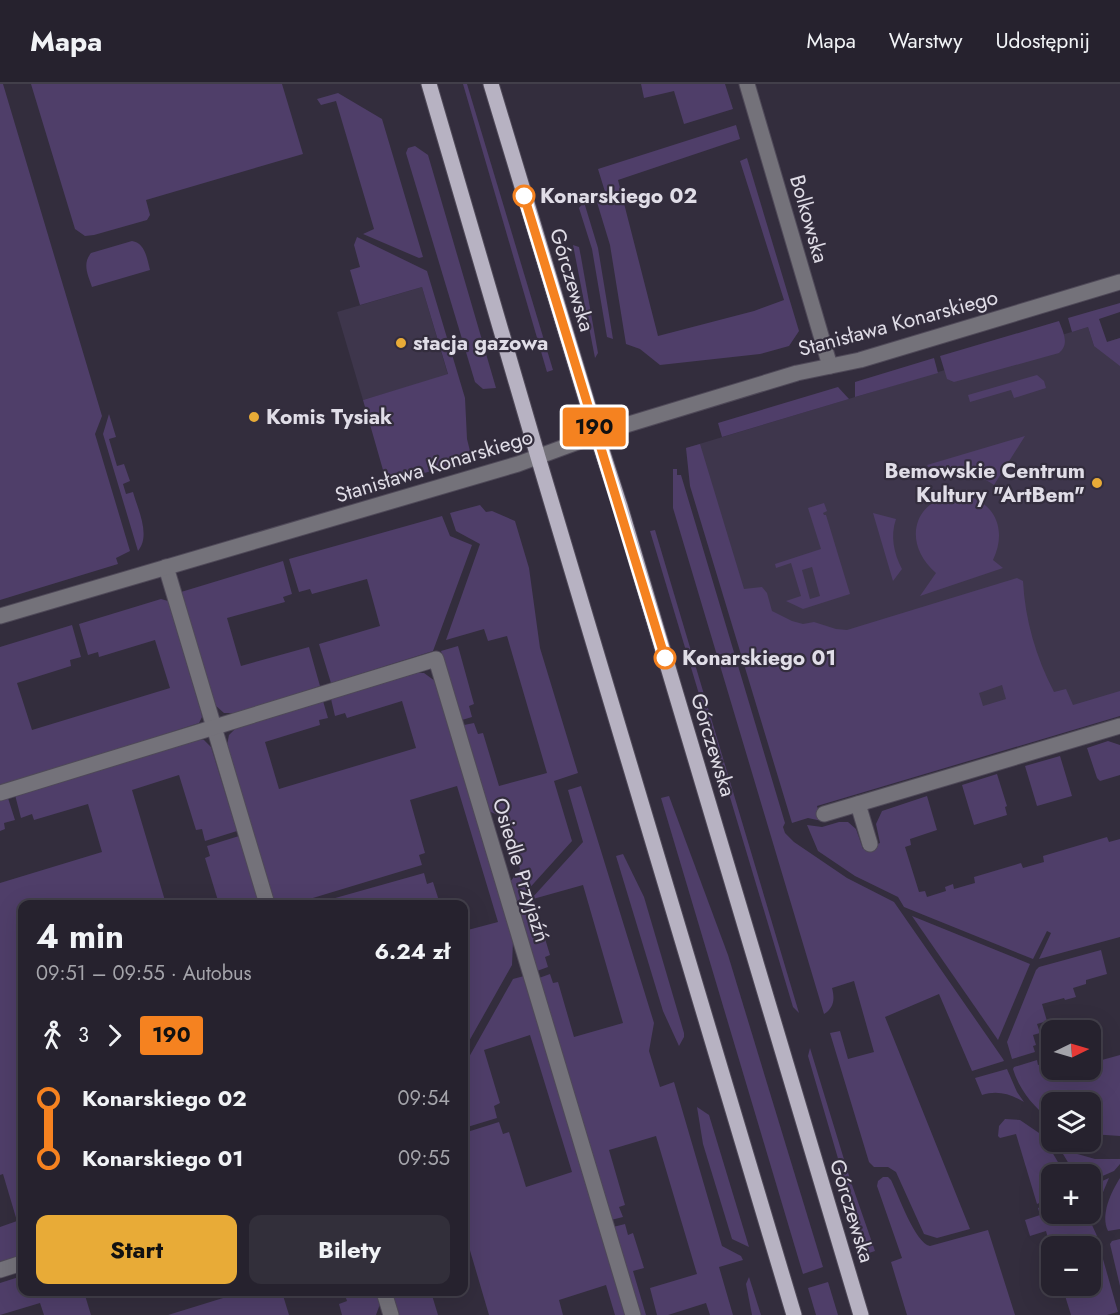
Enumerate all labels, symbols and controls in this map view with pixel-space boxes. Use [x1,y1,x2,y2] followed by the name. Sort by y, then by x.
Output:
[30,21,102,62] text: Mapa
[807,26,856,56] text: Mapa
[889,26,962,56] text: Warstwy
[995,26,1090,56] text: Udostępnij
[782,172,836,266] street label: Bolkowska
[540,181,697,211] place label: Konarskiego 02
[513,185,535,207] marker: Konarskiego 02
[542,225,602,335] street label: Górczewska
[795,282,1001,364] street label: Stanisława Konarskiego
[413,328,548,358] place label: stacja gazowa
[394,336,408,350] marker: stacja gazowa
[266,402,392,432] place label: Komis Tysiak
[560,408,628,446] line badge: 190
[247,410,261,424] marker: Komis Tysiak
[575,412,613,442] text: 190
[331,422,537,510] street label: Stanisława Konarskiego
[884,456,1085,510] place label: Bemowskie Centrum Kultury "ArtBem"
[1090,476,1104,490] marker: Bemowskie Centrum Kultury "ArtBem"
[682,643,836,673] place label: Konarskiego 01
[654,647,676,669] marker: Konarskiego 01
[683,690,743,800] street label: Górczewska
[485,794,557,946] street label: Osiedle Przyjaźń
[36,913,124,960] text: 4 min
[374,935,450,967] text: 6.24 zł
[36,959,252,988] text: 09:51 – 09:55 · Autobus
[36,1019,69,1052] icon: walk
[98,1019,131,1052] icon: forward
[152,1020,191,1050] text: 190
[1041,1020,1101,1080] north arrow
[1041,1020,1101,1296] map controls
[78,1021,89,1050] text: 3
[82,1082,247,1114] text: Konarskiego 02
[398,1084,450,1113] text: 09:54
[1041,1092,1101,1152] button: layers
[82,1142,243,1174] text: Konarskiego 01
[398,1144,450,1173] text: 09:55
[822,1156,882,1266] street label: Górczewska
[1041,1164,1101,1224] button: +
[36,1215,237,1284] button: Start
[249,1215,450,1284] button: Bilety
[1041,1236,1101,1296] button: −

